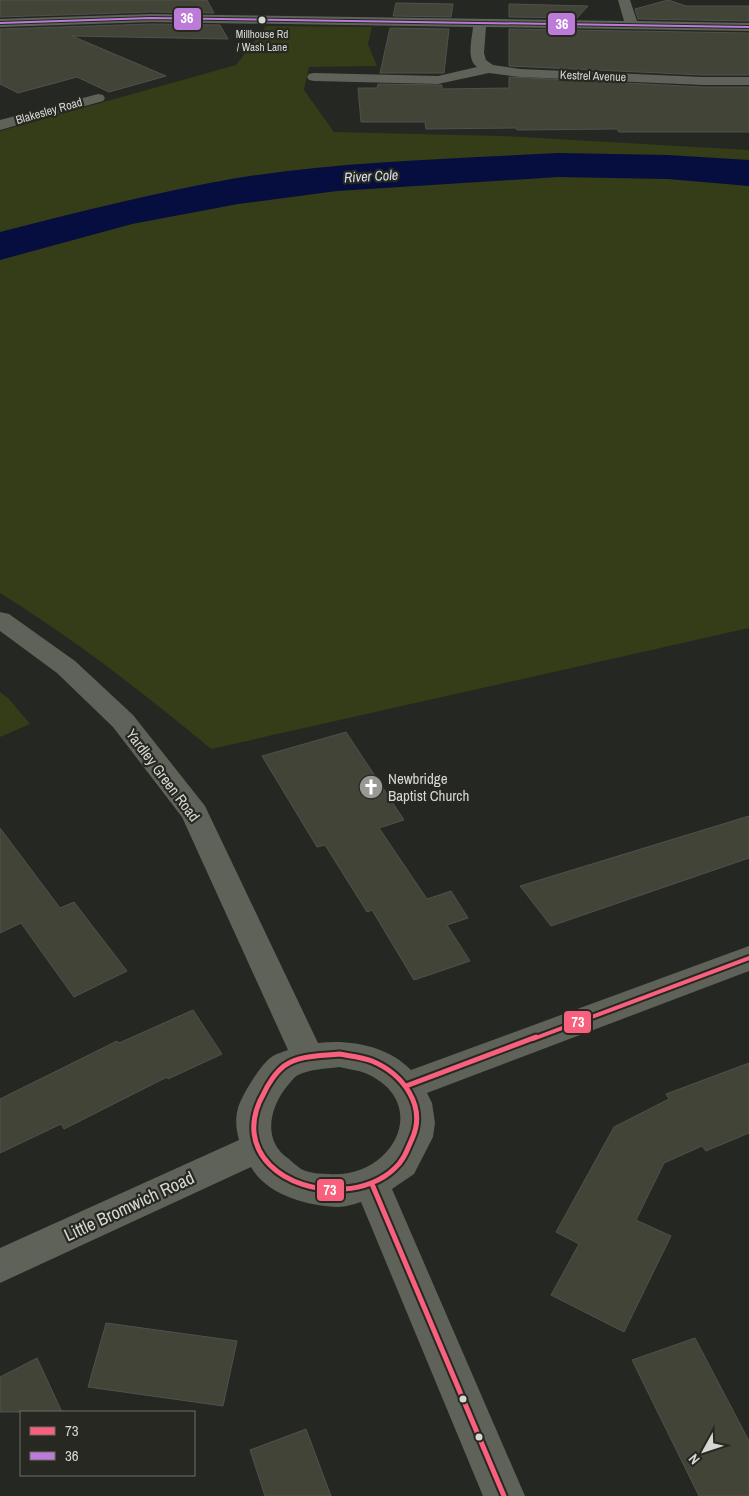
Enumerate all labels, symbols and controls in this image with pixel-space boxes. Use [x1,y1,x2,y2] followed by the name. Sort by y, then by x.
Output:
[173,7,202,31] line badge: 36
[181,9,193,27] text: 36
[547,12,576,36] line badge: 36
[257,15,267,25] marker: Millhouse Rd / Wash Lane
[556,15,568,33] text: 36
[236,27,288,54] place label: Millhouse Rd / Wash Lane
[560,67,626,85] street label: Kestrel Avenue
[14,94,84,128] street label: Blakesley Road
[343,166,399,186] water label: River Cole
[121,724,205,826] street label: Yardley Green Road
[388,768,469,806] place label: Newbridge Baptist Church
[358,774,384,800] church icon: Newbridge Baptist Church
[563,1010,592,1034] line badge: 73
[572,1013,584,1031] text: 73
[60,1165,198,1247] street label: Little Bromwich Road
[316,1178,345,1202] line badge: 73
[324,1181,336,1199] text: 73
[458,1394,468,1404] unlabelled marker
[20,1411,195,1476] legend
[65,1420,79,1441] text: 73
[679,1426,729,1476] north arrow
[474,1432,484,1442] unlabelled marker
[65,1445,79,1466] text: 36
[684,1450,704,1468] text: N

